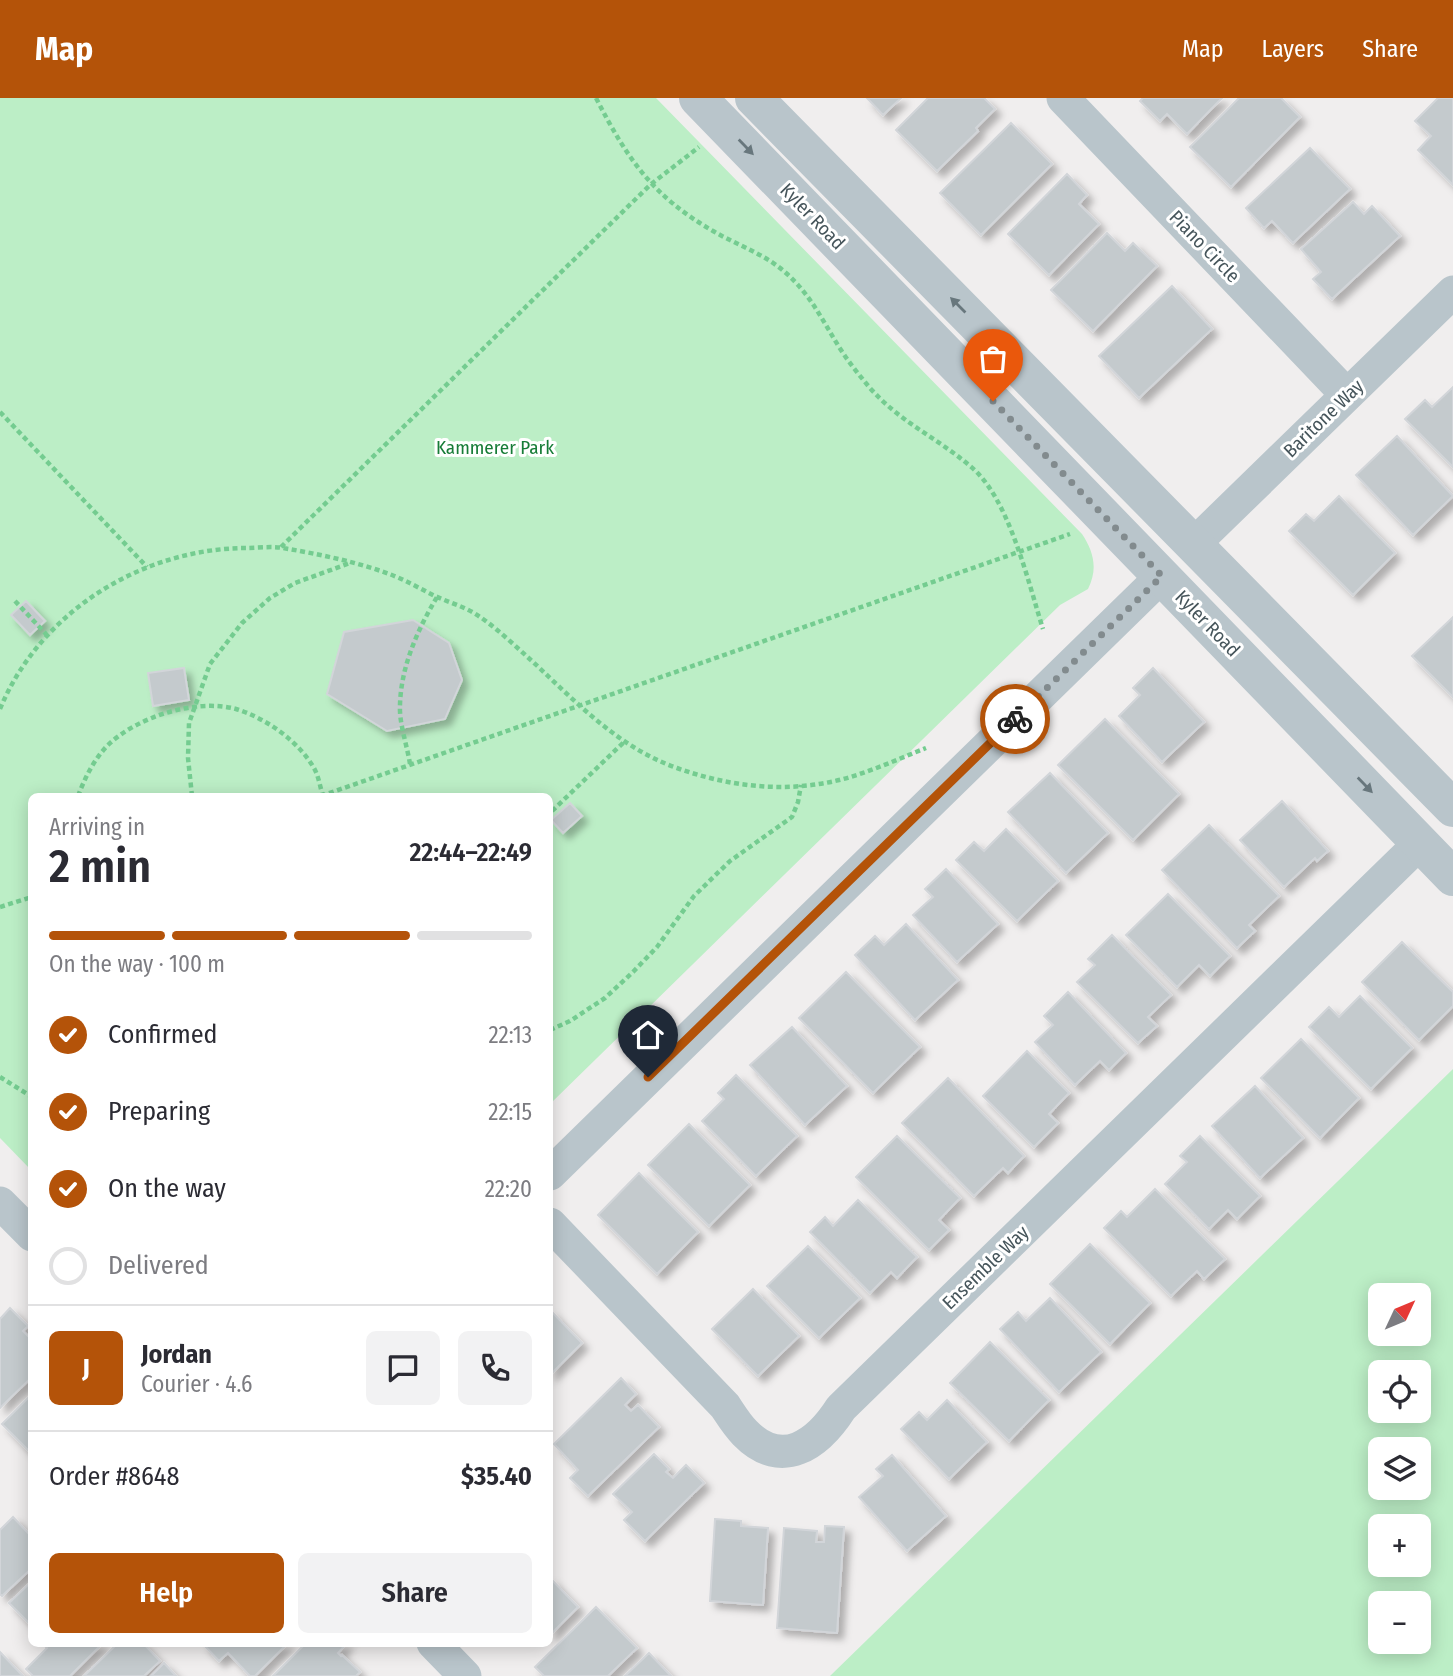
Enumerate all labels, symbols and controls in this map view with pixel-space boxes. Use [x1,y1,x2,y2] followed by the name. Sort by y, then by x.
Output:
[35,29,93,69] text: Map
[1182,35,1224,63] text: Map
[1262,35,1324,63] text: Layers
[1362,35,1418,63] text: Share
[738,139,754,155] one-way arrow
[775,178,850,254] street label: Kyler Road
[1165,205,1245,287] street label: Piano Circle
[950,297,967,314] one-way arrow
[963,329,1023,401] pin
[974,340,1012,378] icon: bag
[1279,374,1368,462] street label: Baritone Way
[436,436,554,459] park label: Kammerer Park
[1170,585,1245,661] street label: Kyler Road
[980,684,1050,754] courier
[996,700,1034,738] icon: bike
[1356,776,1372,793] one-way arrow
[49,813,145,841] text: Arriving in
[409,837,532,868] text: 22:44–22:49
[49,839,151,894] text: 2 min
[49,950,225,978] text: On the way · 100 m
[618,1005,678,1077] pin
[49,1016,87,1054] icon: check
[629,1016,667,1054] icon: home
[108,1019,218,1050] text: Confirmed
[488,1021,532,1049] text: 22:13
[49,1093,87,1131] icon: check
[108,1096,210,1127] text: Preparing
[488,1098,532,1126] text: 22:15
[49,1170,87,1208] icon: check
[108,1173,226,1204] text: On the way
[485,1175,532,1203] text: 22:20
[937,1220,1034,1314] street label: Ensemble Way
[108,1250,209,1281] text: Delivered
[1368,1283,1432,1346] north arrow
[1368,1283,1431,1654] map controls
[366,1331,440,1405] button: chat
[458,1331,532,1405] button: phone
[141,1339,212,1370] text: Jordan
[82,1353,90,1384] text: J
[1368,1360,1431,1423] button: locate
[141,1370,252,1398] text: Courier · 4.6
[1368,1437,1431,1500] button: layers
[49,1461,179,1492] text: Order #8648
[461,1461,532,1492] text: $35.40
[1368,1514,1431,1577] button: +
[49,1553,284,1633] button: Help
[298,1553,532,1633] button: Share
[1368,1591,1431,1654] button: −

